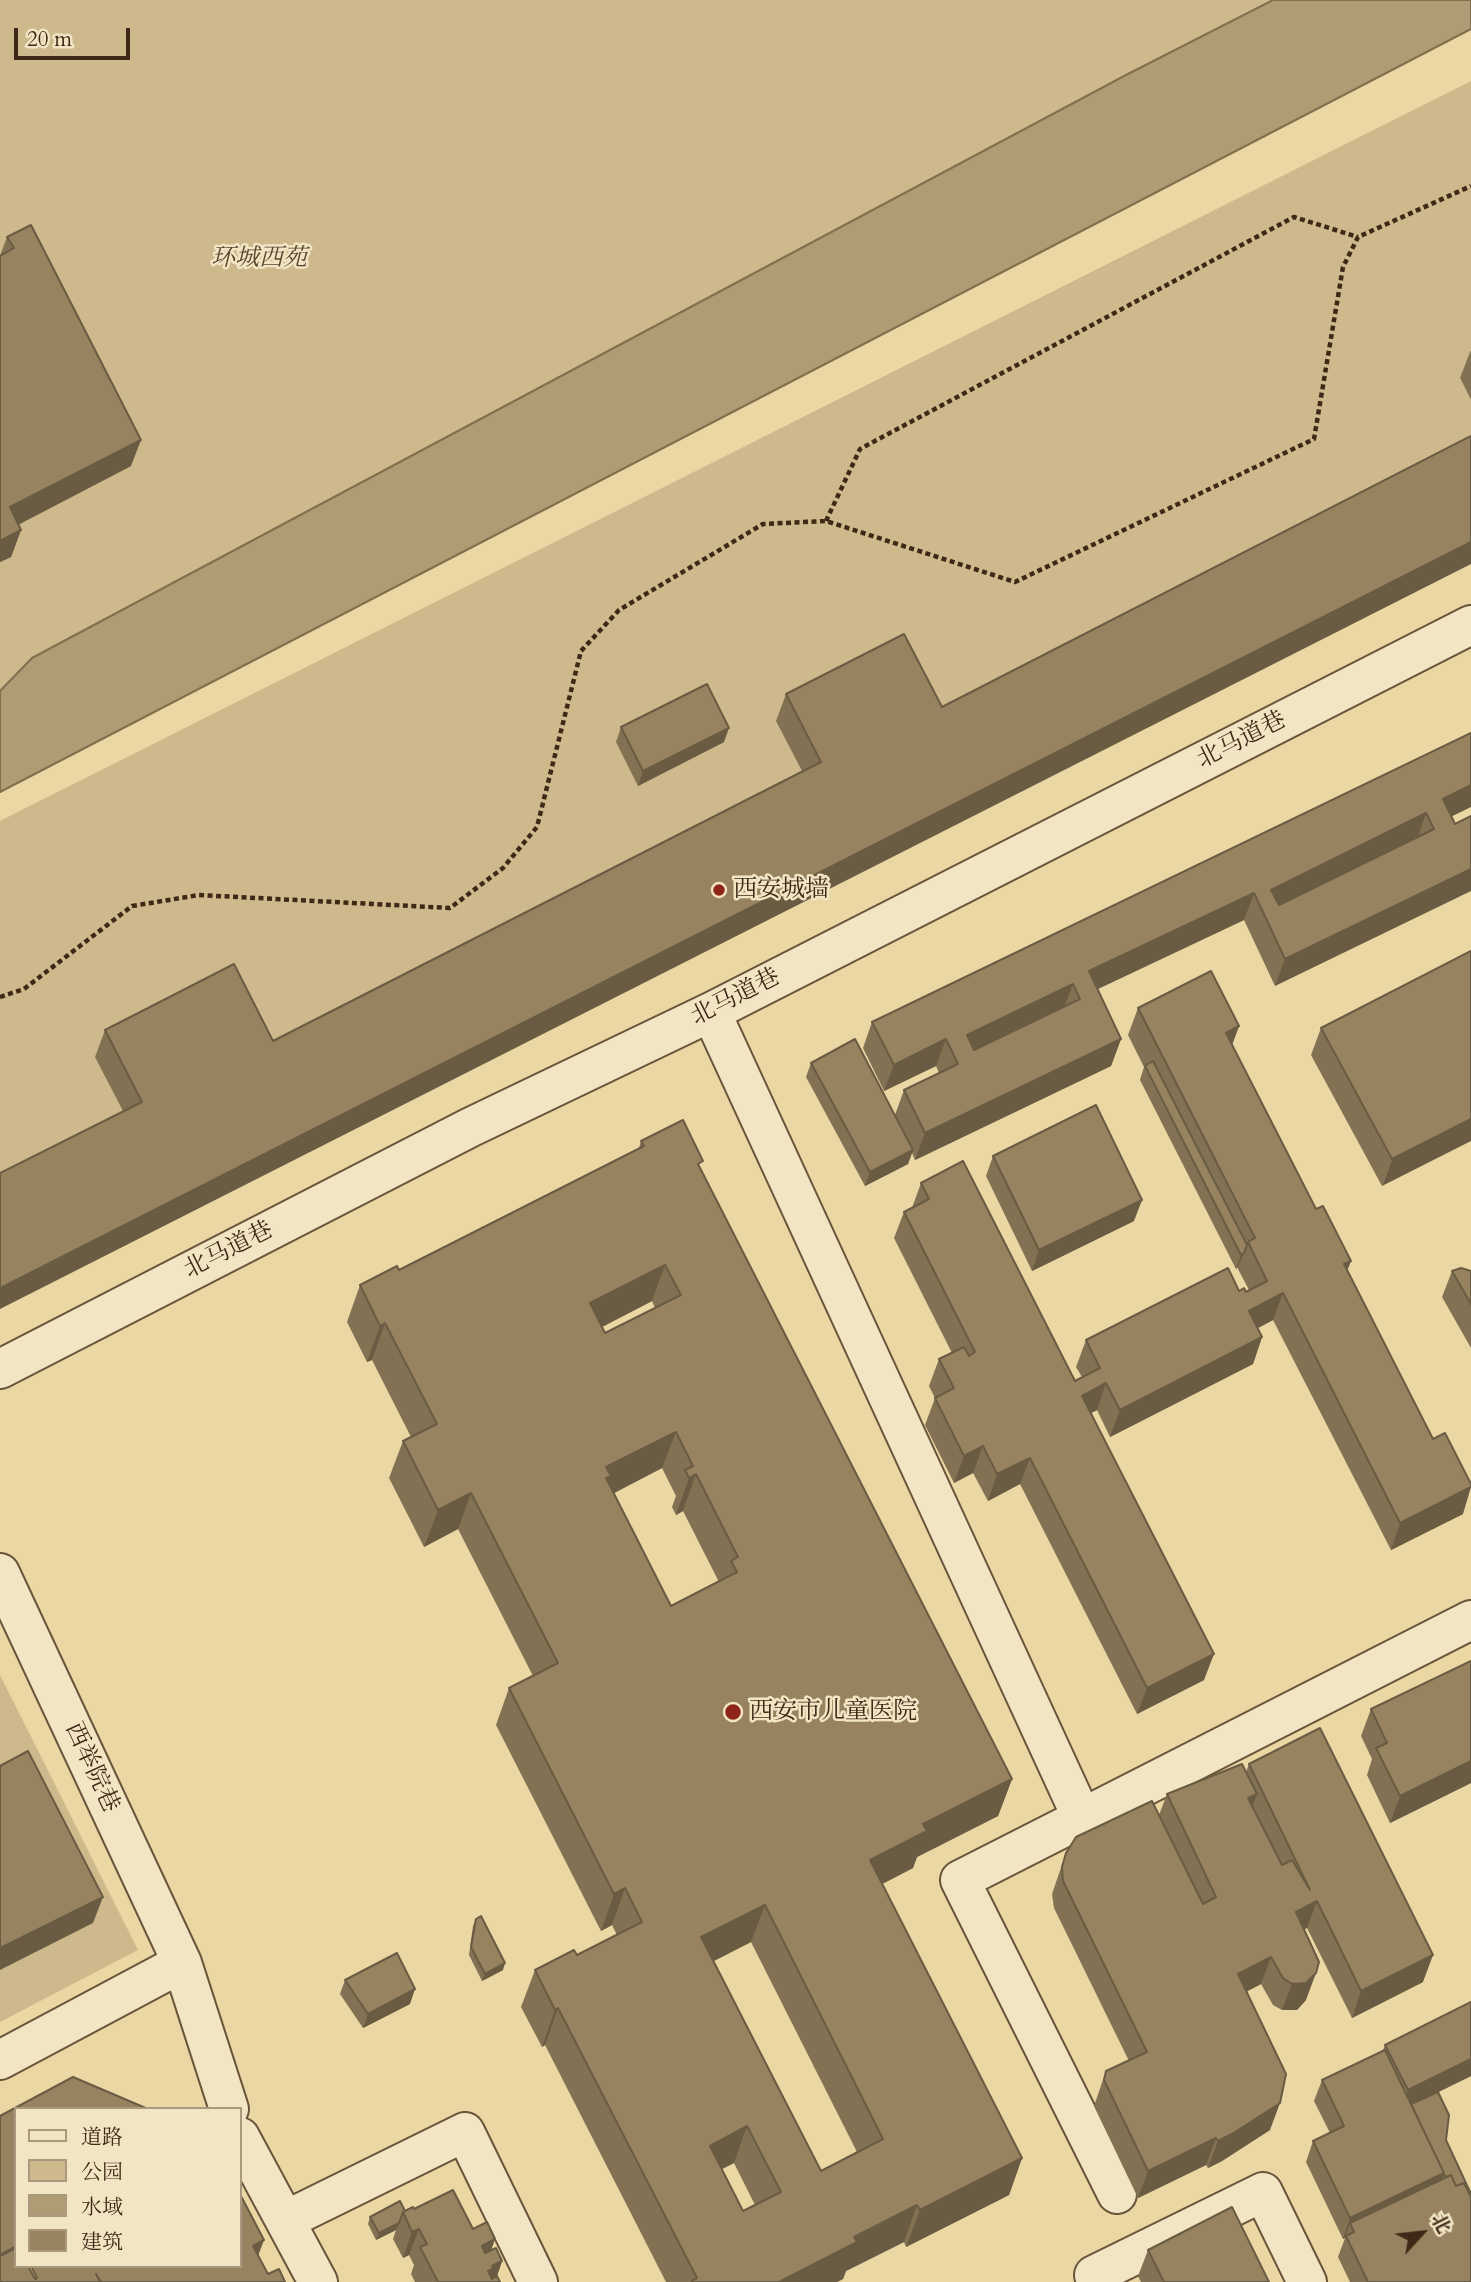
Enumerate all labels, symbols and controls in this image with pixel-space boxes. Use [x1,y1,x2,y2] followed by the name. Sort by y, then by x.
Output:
[18,14,133,58] scale bar
[27,25,72,54] text: 20 m
[211,245,307,273] park label: 环城西苑
[1193,706,1291,776] street label: 北马道巷
[733,876,829,904] place label: 西安城墙
[711,882,727,898] marker: 西安城墙
[687,963,785,1033] street label: 北马道巷
[180,1216,278,1286] street label: 北马道巷
[749,1698,917,1726] place label: 西安市儿童医院
[723,1702,743,1722] marker: 西安市儿童医院
[58,1718,124,1818] street label: 西举院巷
[14,2107,242,2268] legend
[81,2123,123,2152] text: 道路
[81,2158,123,2187] text: 公园
[81,2193,123,2222] text: 水域
[1387,2198,1457,2268] north arrow
[1425,2209,1457,2238] text: 北
[81,2228,123,2257] text: 建筑

